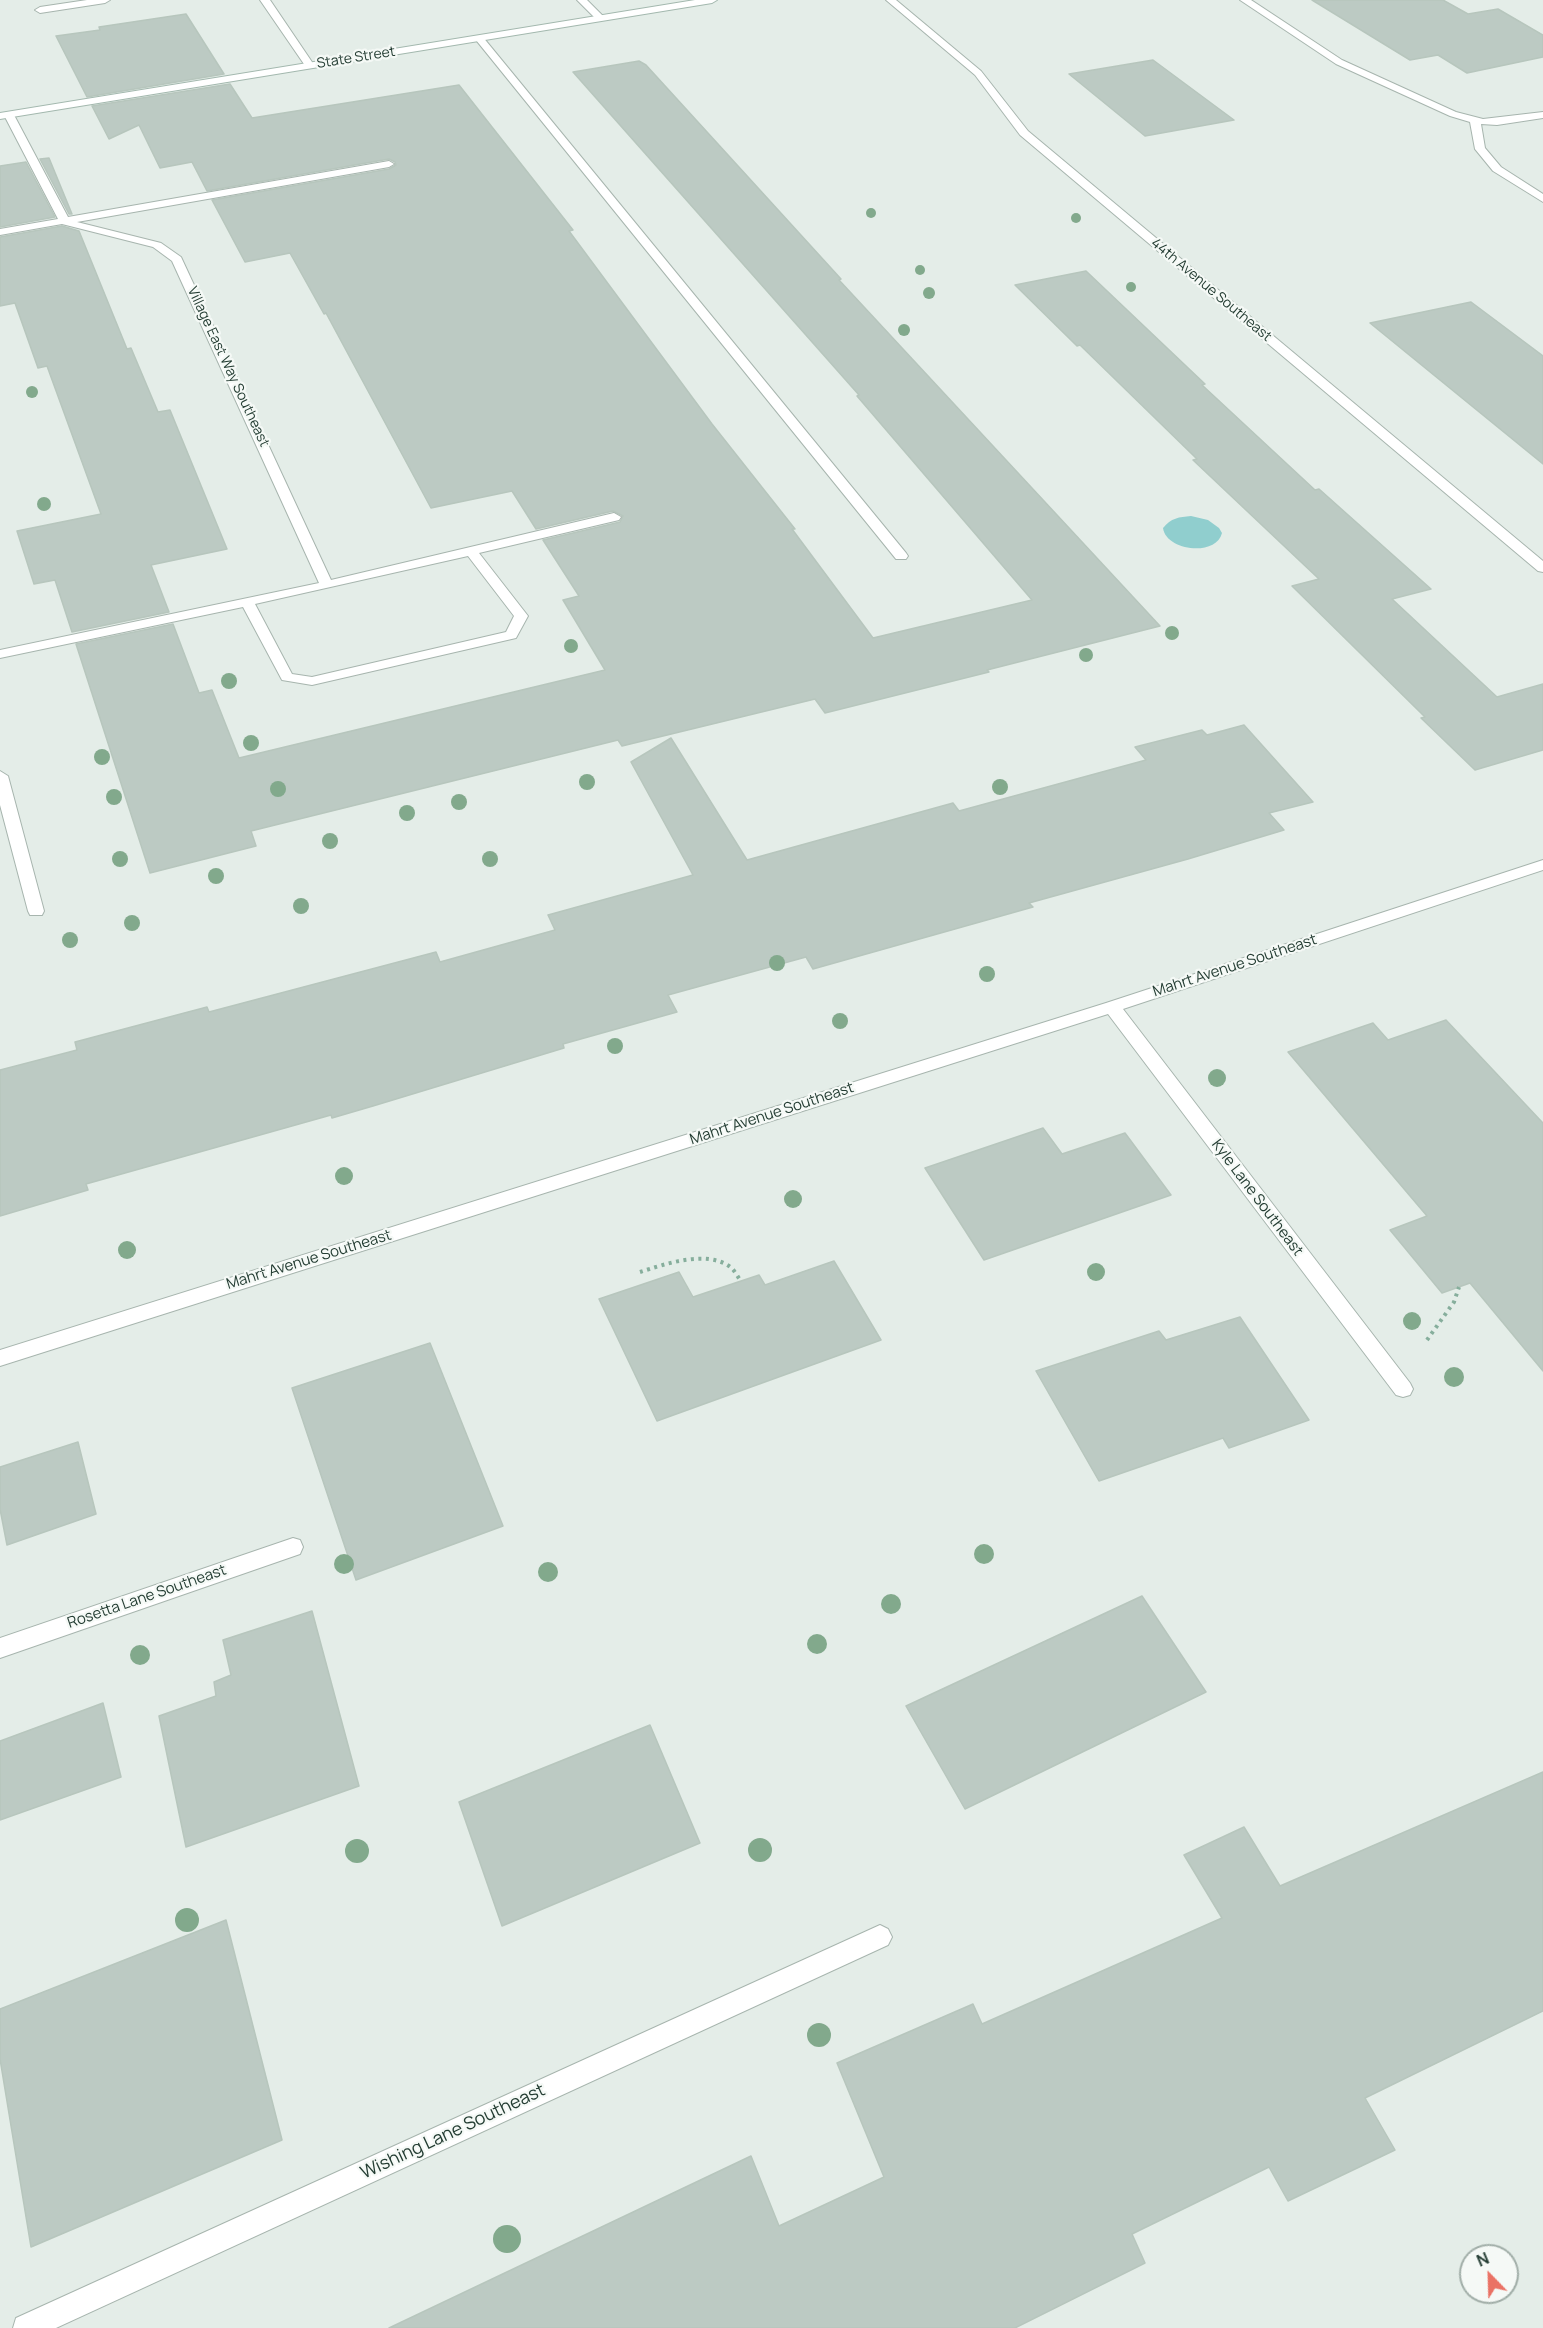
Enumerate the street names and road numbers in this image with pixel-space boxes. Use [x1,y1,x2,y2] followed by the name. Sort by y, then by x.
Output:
[315,43,397,73] street label: State Street
[1147,235,1275,345] street label: 44th Avenue Southeast
[184,284,272,450] street label: Village East Way Southeast
[1151,931,1319,1001] street label: Mahrt Avenue Southeast
[688,1079,856,1149] street label: Mahrt Avenue Southeast
[1207,1136,1307,1260] street label: Kyle Lane Southeast
[224,1226,394,1294] street label: Mahrt Avenue Southeast
[65,1561,229,1633] street label: Rosetta Lane Southeast
[357,2080,549,2184] street label: Wishing Lane Southeast

